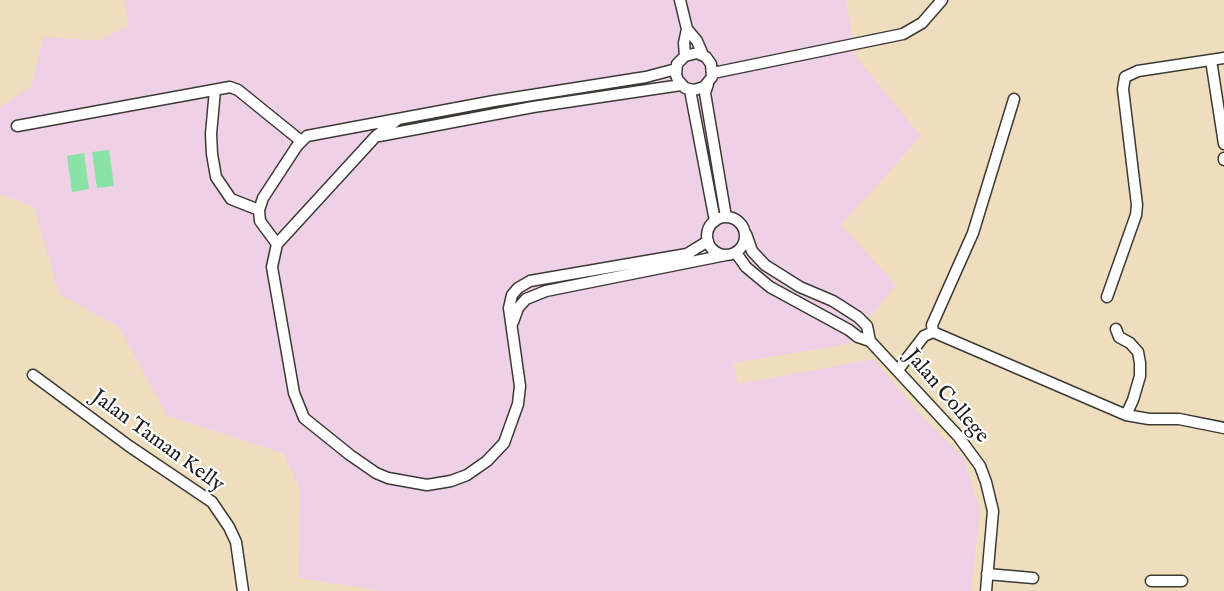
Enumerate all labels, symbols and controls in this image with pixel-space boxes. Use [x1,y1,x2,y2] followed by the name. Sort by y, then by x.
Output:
[898,345,994,449] street label: Jalan College
[86,385,228,499] street label: Jalan Taman Kelly

